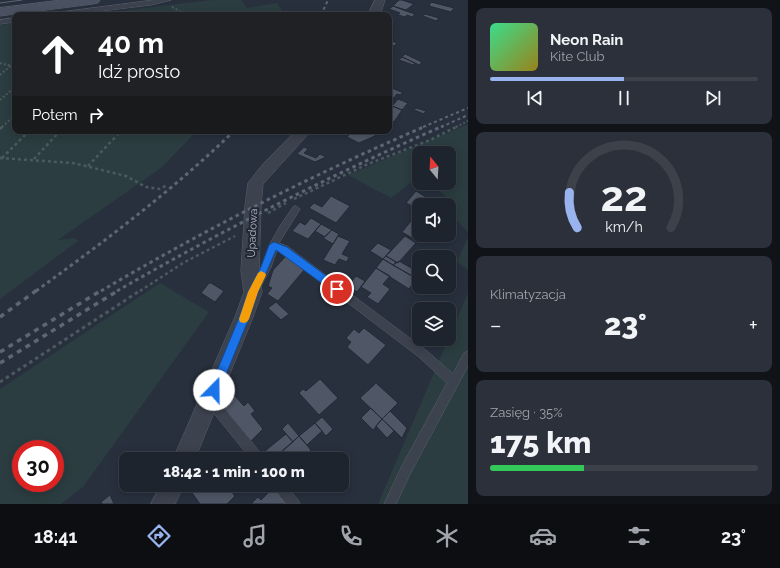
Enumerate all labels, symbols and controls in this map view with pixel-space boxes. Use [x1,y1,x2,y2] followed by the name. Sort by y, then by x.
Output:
[98,27,164,60] text: 40 m
[32,28,84,80] icon: ahead
[550,31,623,49] text: Neon Rain
[550,49,605,64] text: Kite Club
[98,61,180,82] text: Idź prosto
[524,87,546,109] icon: previous
[613,87,635,109] icon: pause
[702,87,724,109] icon: next
[85,104,107,126] icon: right
[32,106,77,124] text: Potem
[412,146,456,190] north arrow
[412,146,456,346] map controls
[601,172,647,221] text: 22
[412,198,456,242] button: sound
[245,208,260,258] street label: Upadowa
[605,219,643,235] text: km/h
[412,250,456,294] button: search
[320,272,354,306] pin
[326,278,348,300] icon: arrive
[490,287,566,302] text: Klimatyzacja
[412,302,456,346] button: layers
[604,307,647,342] text: 23°
[490,312,502,338] text: −
[749,312,758,338] text: +
[193,369,235,411] position arrow
[490,405,562,420] text: Zasięg · 35%
[490,425,591,460] text: 175 km
[12,440,64,492] speed limit sign: 30
[163,463,305,481] text: 18:42 · 1 min · 100 m
[145,522,173,550] icon: directions
[241,522,269,550] icon: music
[337,522,365,550] icon: phone
[433,522,461,550] icon: climate
[529,522,557,550] icon: car
[625,522,653,550] icon: filters
[34,526,77,547] text: 18:41
[721,526,746,547] text: 23°

